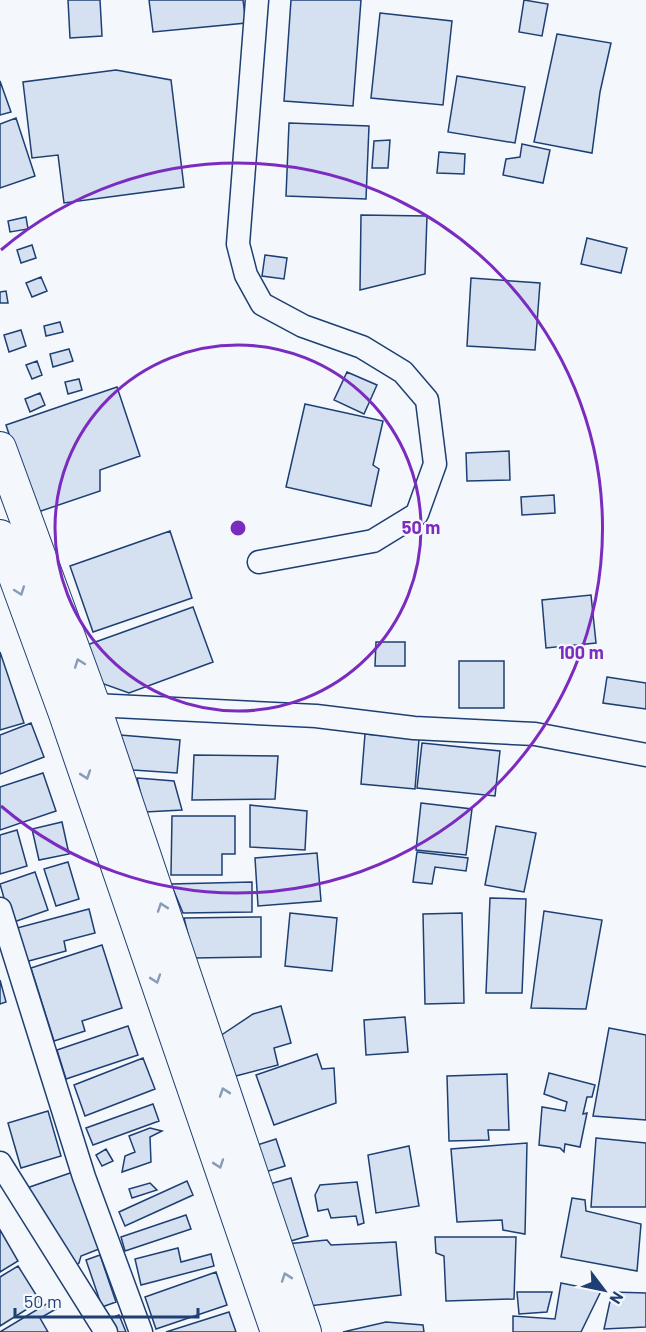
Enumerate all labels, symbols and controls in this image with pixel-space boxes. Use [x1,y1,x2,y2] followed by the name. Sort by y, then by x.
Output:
[402,516,440,538] text: 50 m
[228,518,248,538] centre of rings
[13,585,26,596] one-way arrow
[558,641,604,663] text: 100 m
[73,658,86,668] one-way arrow
[79,769,91,780] one-way arrow
[157,902,169,913] one-way arrow
[148,973,161,984] one-way arrow
[219,1087,231,1098] one-way arrow
[212,1158,224,1169] one-way arrow
[574,1260,634,1320] north arrow
[281,1272,293,1282] one-way arrow
[15,1281,198,1319] scale bar
[606,1289,628,1308] text: N
[24,1290,62,1312] text: 50 m

